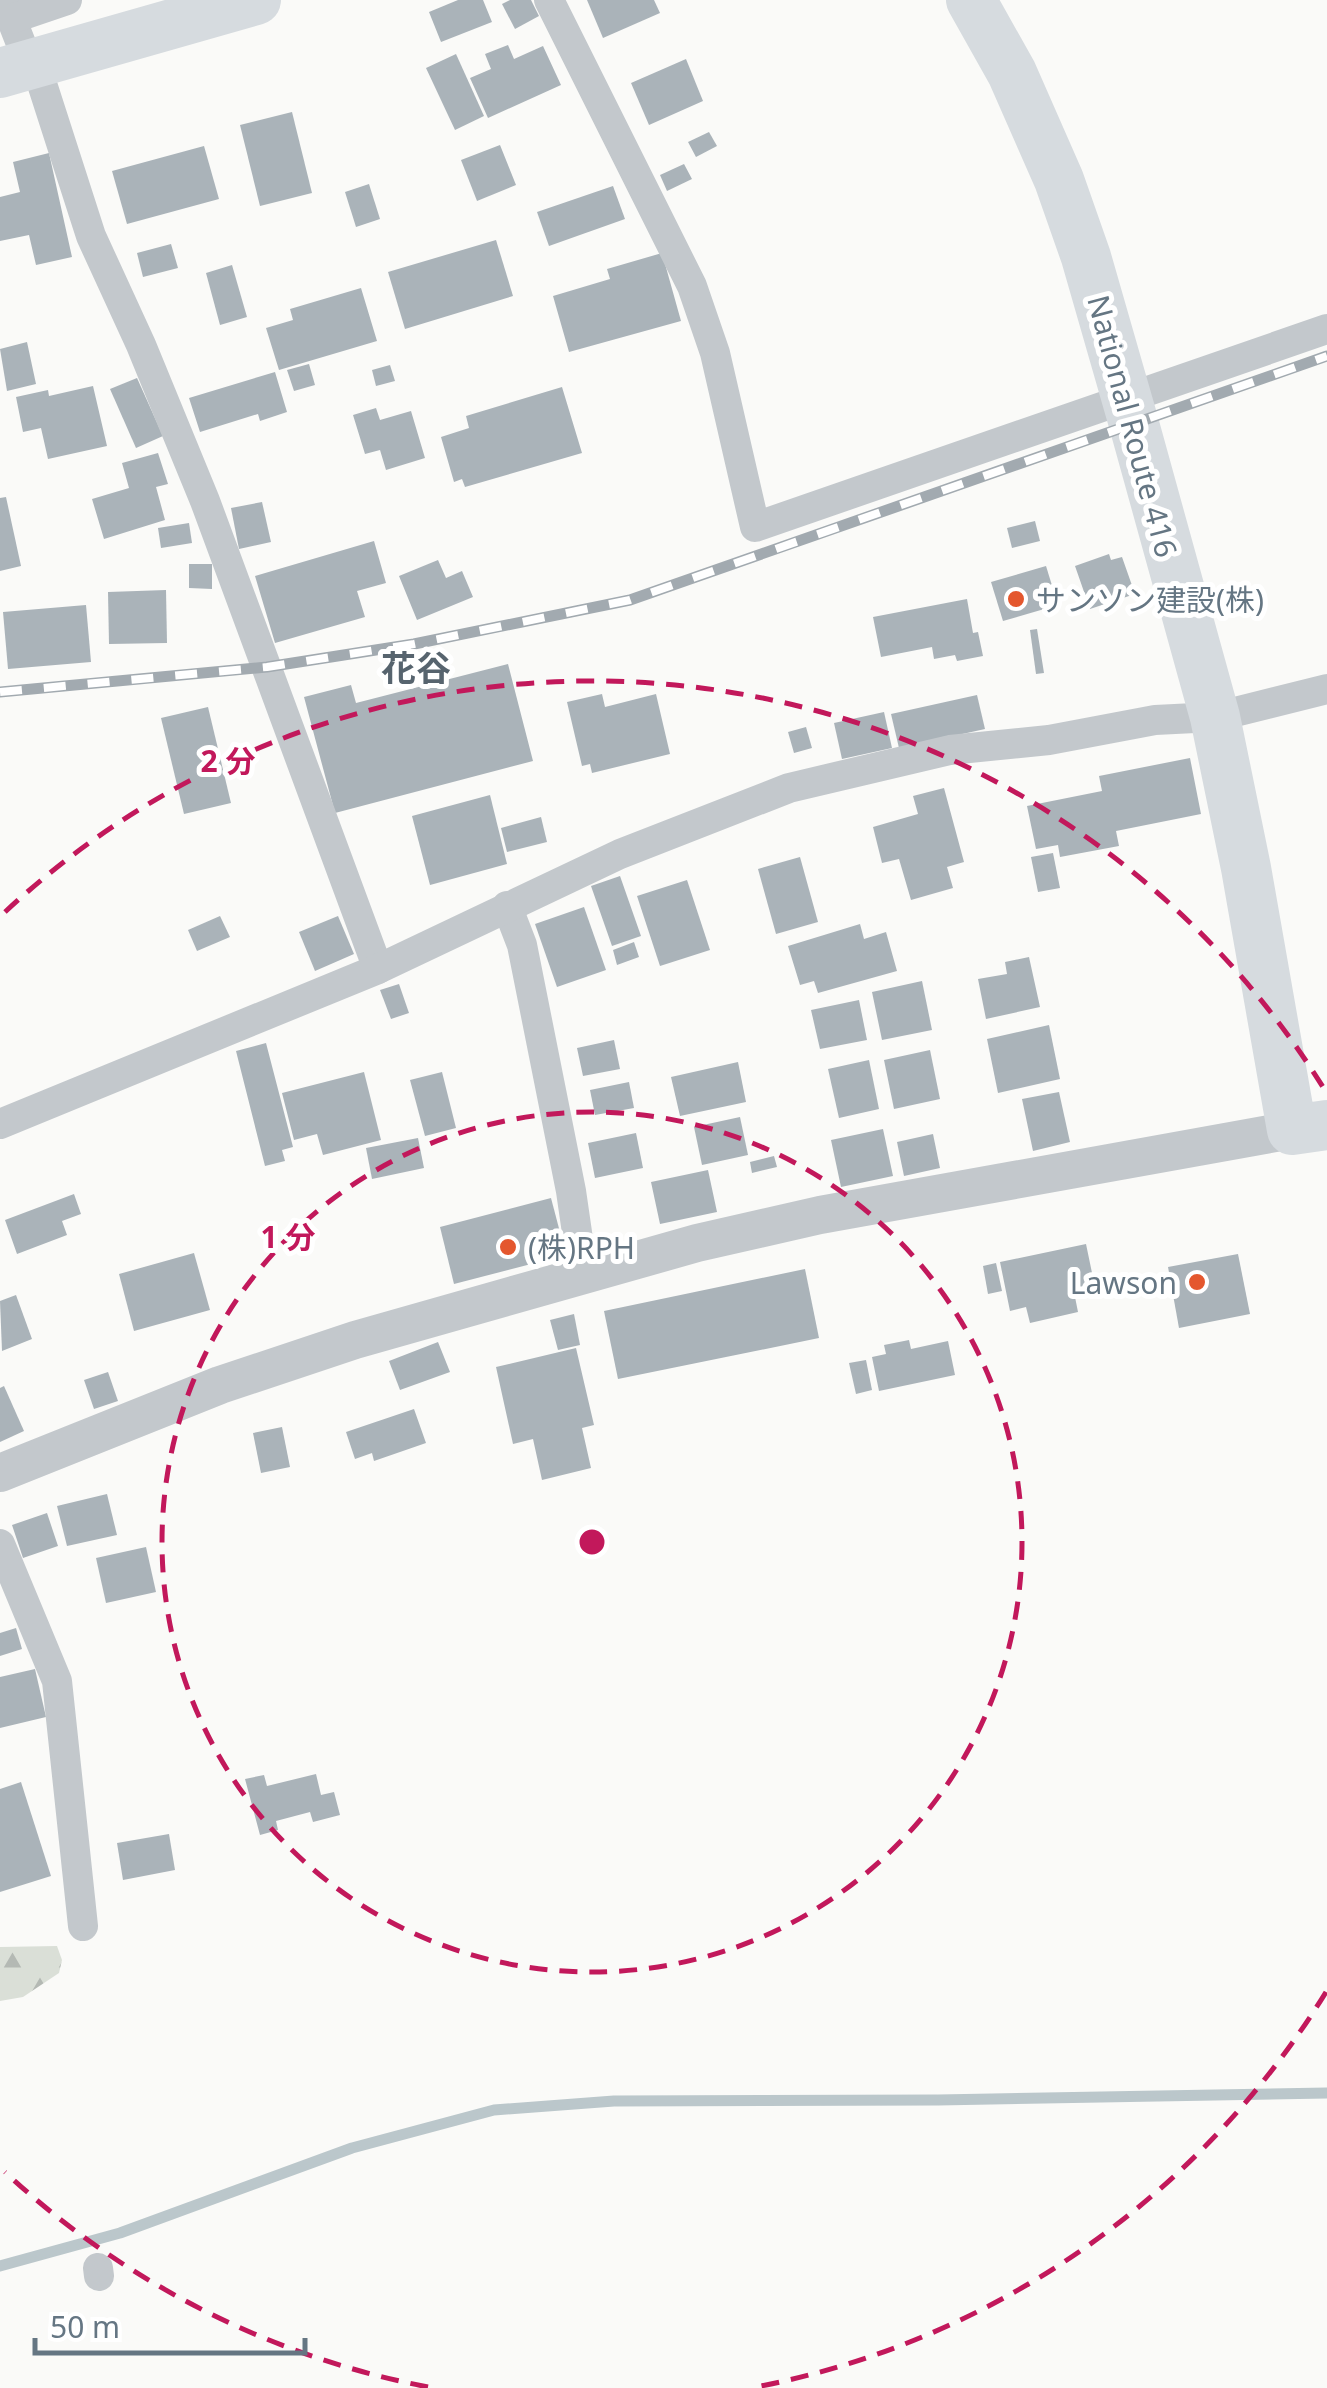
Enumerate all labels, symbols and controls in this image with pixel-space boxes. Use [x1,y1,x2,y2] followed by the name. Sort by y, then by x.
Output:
[1078,290,1188,562] street label: National Route 416
[1036,579,1264,620] place label: サンソン建設(株)
[1005,588,1027,610] marker: サンソン建設(株)
[381,644,451,691] district label: 花谷
[201,740,255,781] text: 2 分
[261,1216,315,1257] text: 1 分
[528,1227,635,1268] place label: (株)RPH
[497,1236,519,1258] marker: (株)RPH
[1070,1262,1177,1303] place label: Lawson
[1186,1271,1208,1293] marker: Lawson
[574,1524,610,1560] centre of rings
[35,2293,305,2355] scale bar
[50,2306,120,2347] text: 50 m

